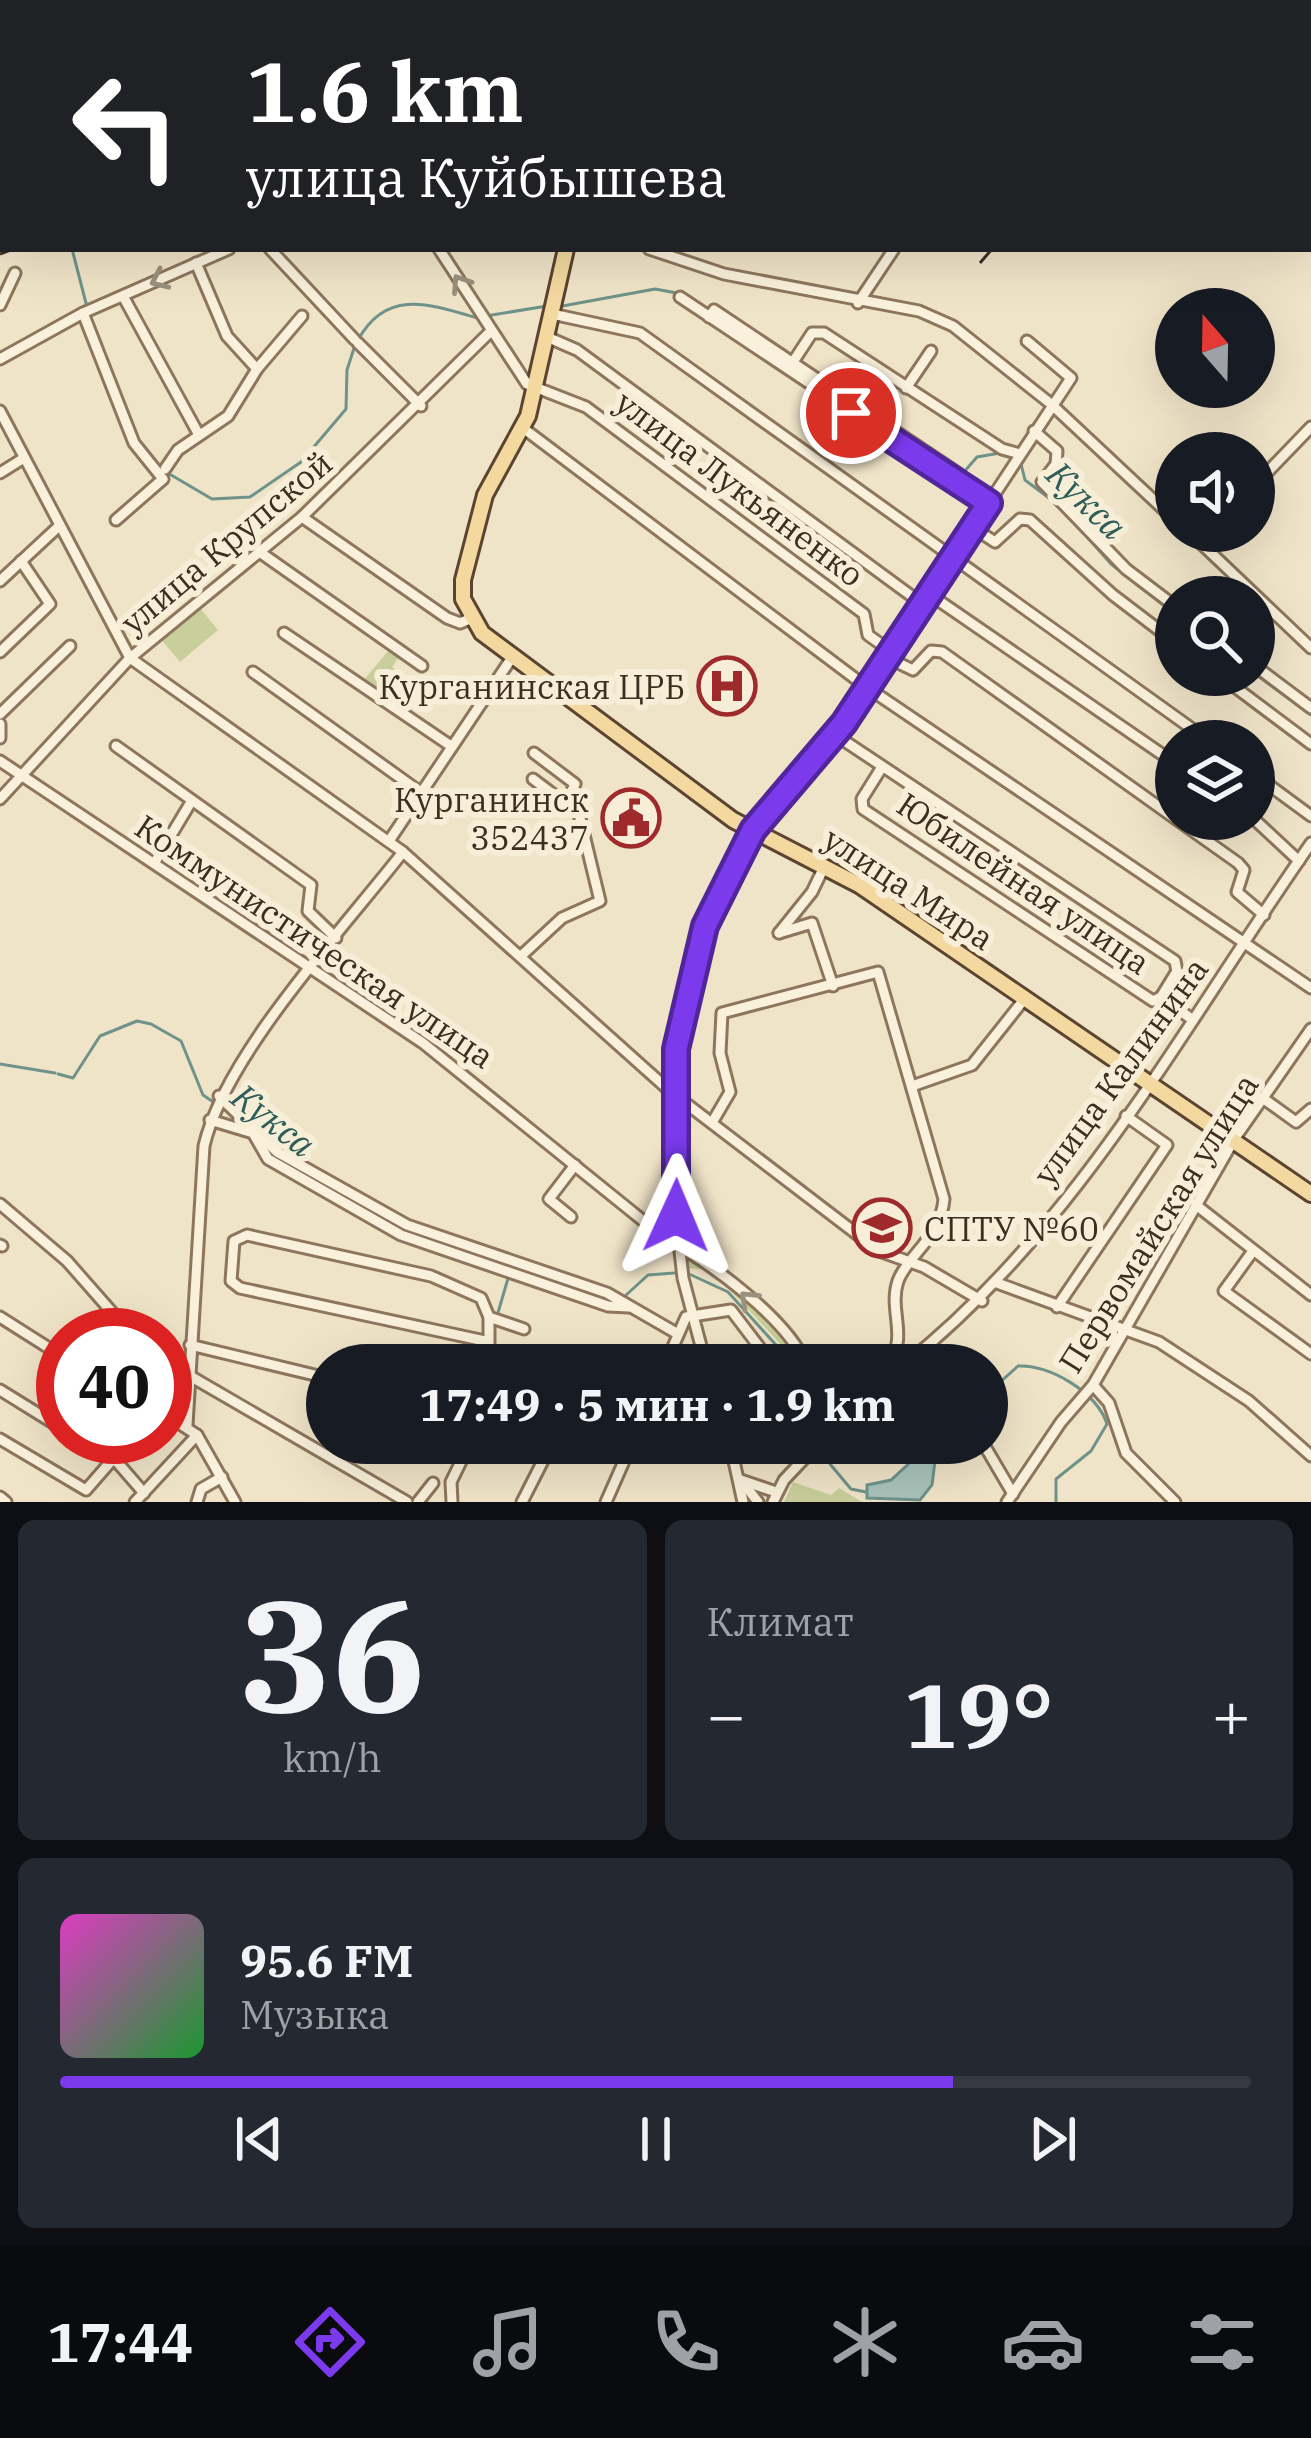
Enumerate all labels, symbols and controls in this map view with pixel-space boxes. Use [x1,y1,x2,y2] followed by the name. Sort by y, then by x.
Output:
[246,36,524,145] text: 1.6 km
[48,48,204,204] icon: left
[246,142,727,212] text: улица Куйбышева
[150,266,171,289] one-way arrow
[453,274,475,296] one-way arrow
[1155,288,1275,408] north arrow
[1155,288,1275,840] map controls
[800,362,902,464] pin
[607,380,873,596] street label: улица Лукьяненко
[818,380,884,446] icon: arrive
[1155,432,1275,552] button: sound
[111,441,341,643] street label: улица Крупской
[1036,450,1137,550] water label: Кукса
[1155,576,1275,696] button: search
[696,655,758,717] hospital icon: Курганинская ЦРБ
[379,665,685,708] place label: Курганинская ЦРБ
[1155,720,1275,840] button: layers
[394,778,589,859] place label: Курганинск 352437
[889,782,1159,984] street label: Юбилейная улица
[600,787,662,849] public building icon: Курганинск 352437
[127,805,503,1077] street label: Коммунистическая улица
[816,817,1002,959] street label: улица Мира
[1023,949,1217,1193] street label: улица Калинина
[1049,1066,1267,1380] street label: Первомайская улица
[222,1072,326,1168] water label: Кукса
[613,1153,739,1279] position arrow
[851,1197,913,1259] school or university icon: СПТУ №60
[924,1207,1099,1250] place label: СПТУ №60
[740,1291,762,1313] one-way arrow
[36,1308,192,1464] speed limit sign: 40
[419,1375,895,1433] text: 17:49 · 5 мин · 1.9 km
[239,1552,426,1755] text: 36
[707,1596,854,1647] text: Климат
[904,1656,1054,1773] text: 19°
[707,1671,746,1757] text: −
[1211,1671,1251,1757] text: +
[283,1732,382,1783] text: km/h
[240,1931,413,1989] text: 95.6 FM
[240,1989,390,2040] text: Музыка
[226,2106,292,2172] icon: previous
[623,2106,689,2172] icon: pause
[1020,2106,1086,2172] icon: next
[288,2300,372,2384] icon: directions
[466,2300,550,2384] icon: music
[644,2300,728,2384] icon: phone
[823,2300,907,2384] icon: climate
[1001,2300,1085,2384] icon: car
[1180,2300,1264,2384] icon: filters
[47,2307,193,2377] text: 17:44

